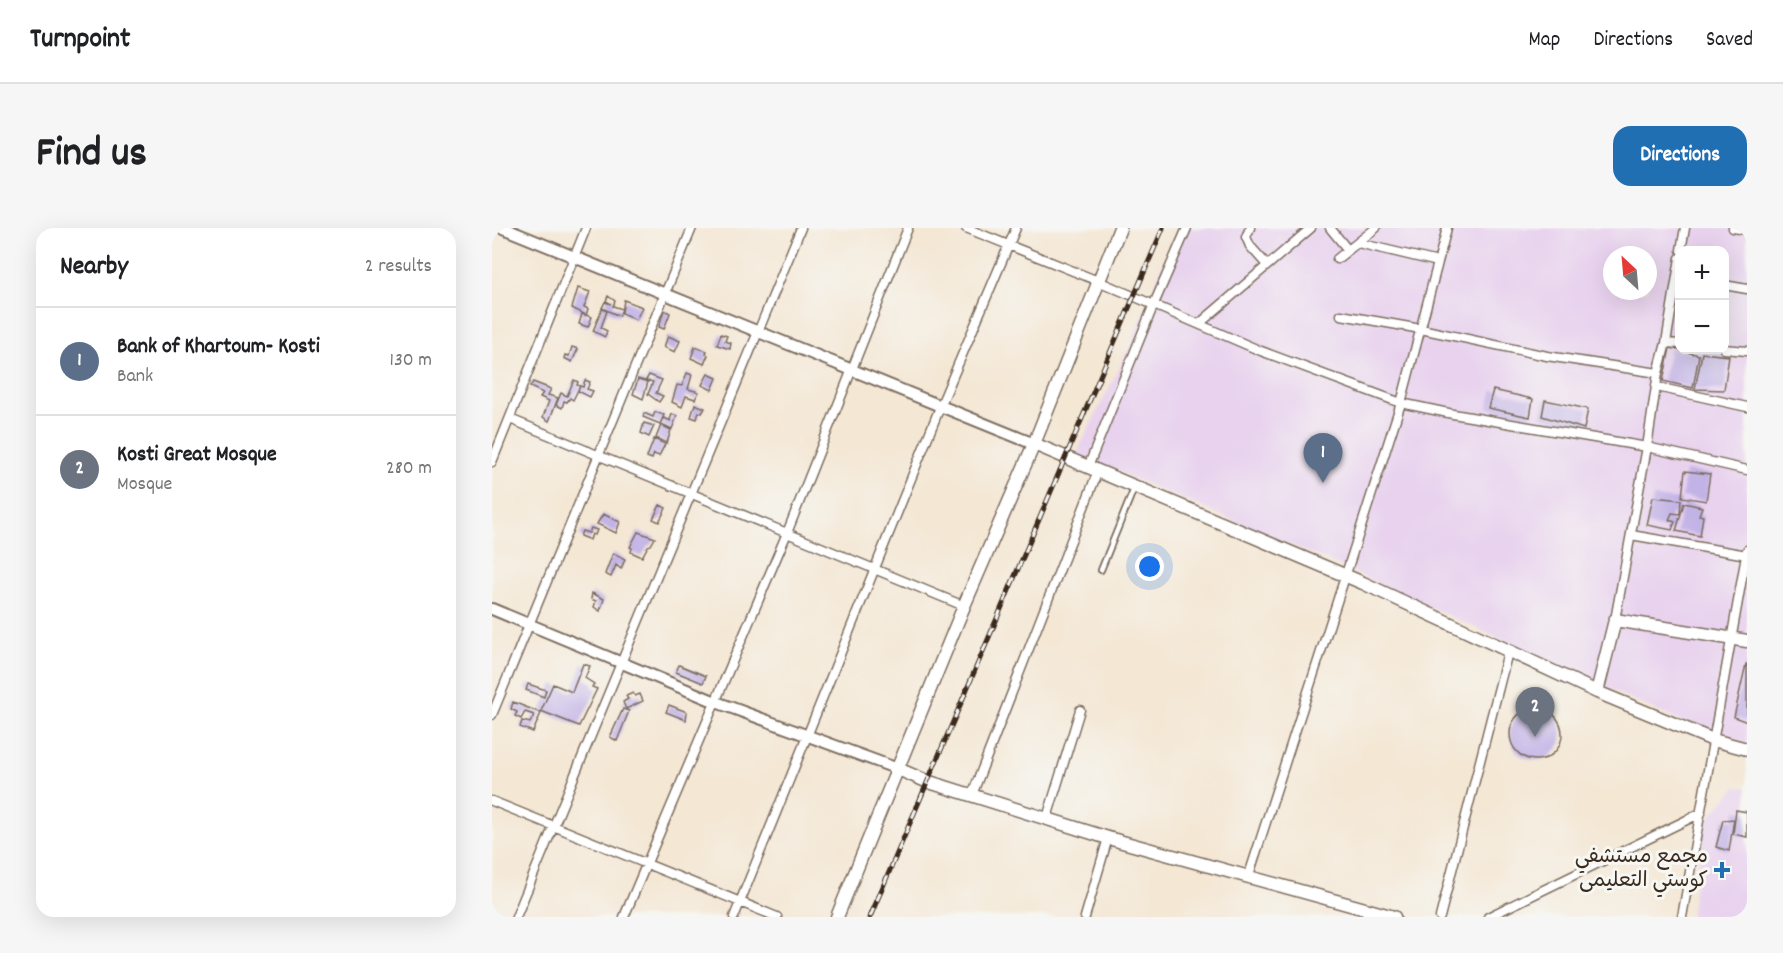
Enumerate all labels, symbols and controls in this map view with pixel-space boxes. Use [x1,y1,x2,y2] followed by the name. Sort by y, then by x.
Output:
[30,21,130,61] text: Turnpoint
[1529,26,1560,56] text: Map
[1593,26,1673,56] text: Directions
[1706,26,1753,56] text: Saved
[36,126,147,186] text: Find us
[1613,126,1747,186] button: Directions
[1603,246,1657,300] north arrow
[1675,246,1729,354] map controls
[1675,246,1729,300] button: +
[60,249,128,286] text: Nearby
[365,253,432,281] text: 2 results
[1675,300,1729,354] button: −
[117,332,320,363] text: Bank of Khartoum- Kosti
[77,347,82,375] text: 1
[390,347,432,375] text: 130 m
[117,363,153,391] text: Bank
[1304,434,1342,483] pin: 1
[117,440,277,471] text: Kosti Great Mosque
[75,455,84,483] text: 2
[386,455,432,483] text: 280 m
[117,471,172,499] text: Mosque
[1135,552,1164,581] your location
[1516,688,1554,737] pin: 2
[1575,843,1708,898] place label: مجمع مستشفي كوستي التعليمى
[1713,861,1731,879] marker: مجمع مستشفي كوستي التعليمى

